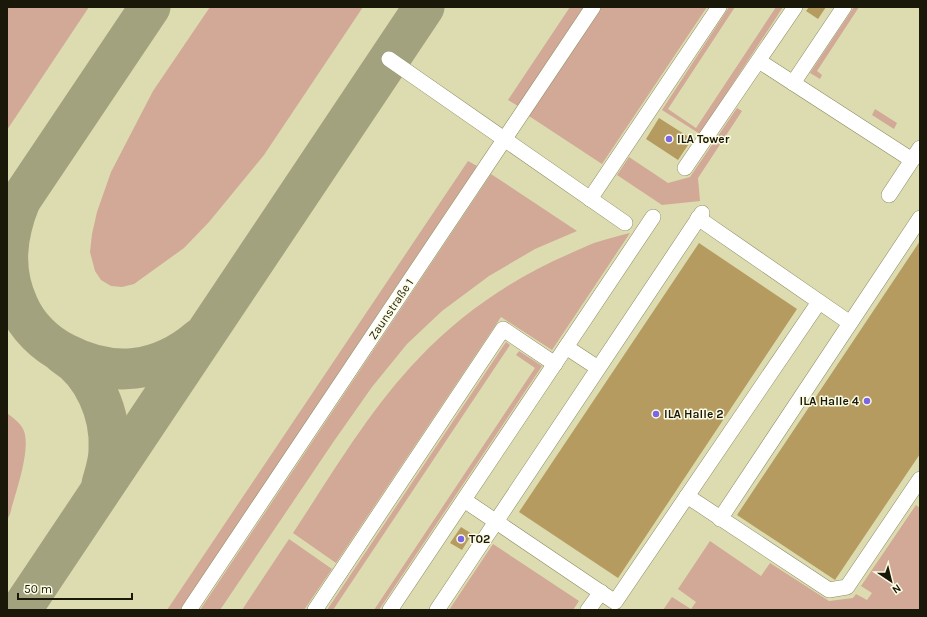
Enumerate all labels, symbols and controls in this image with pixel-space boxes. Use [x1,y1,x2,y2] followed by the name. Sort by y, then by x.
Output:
[677,132,730,146] place label: ILA Tower
[664,134,674,144] marker: ILA Tower
[366,276,416,342] street label: Zaunstraße 1
[800,394,859,408] place label: ILA Halle 4
[862,396,872,406] marker: ILA Halle 4
[664,407,724,421] place label: ILA Halle 2
[651,409,661,419] marker: ILA Halle 2
[469,532,490,546] place label: T02
[456,534,466,544] marker: T02
[871,561,911,601] north arrow
[18,575,132,601] scale bar
[889,581,903,596] text: N
[24,582,52,596] text: 50 m

